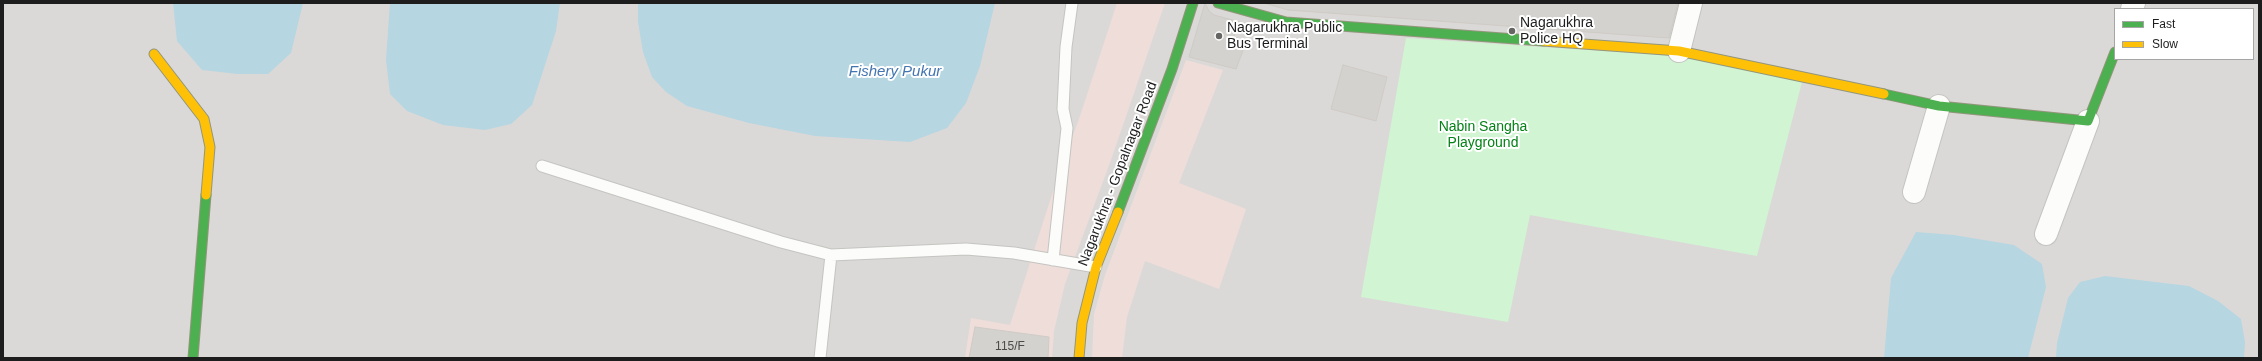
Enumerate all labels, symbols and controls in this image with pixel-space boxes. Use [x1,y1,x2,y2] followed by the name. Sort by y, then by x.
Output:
[2114,8,2254,60] legend
[1520,15,1593,48] place label: Nagarukhra Police HQ
[2152,17,2175,31] text: Fast
[1227,20,1342,52] place label: Nagarukhra Public Bus Terminal
[1507,26,1517,36] marker: Nagarukhra Police HQ
[1214,31,1224,41] marker: Nagarukhra Public Bus Terminal
[2152,37,2178,51] text: Slow
[849,63,941,81] water label: Fishery Pukur
[1075,79,1161,269] street label: Nagarukhra - Gopalnagar Road
[1439,119,1527,152] park label: Nabin Sangha Playground
[995,340,1025,354] house number: 115/F

